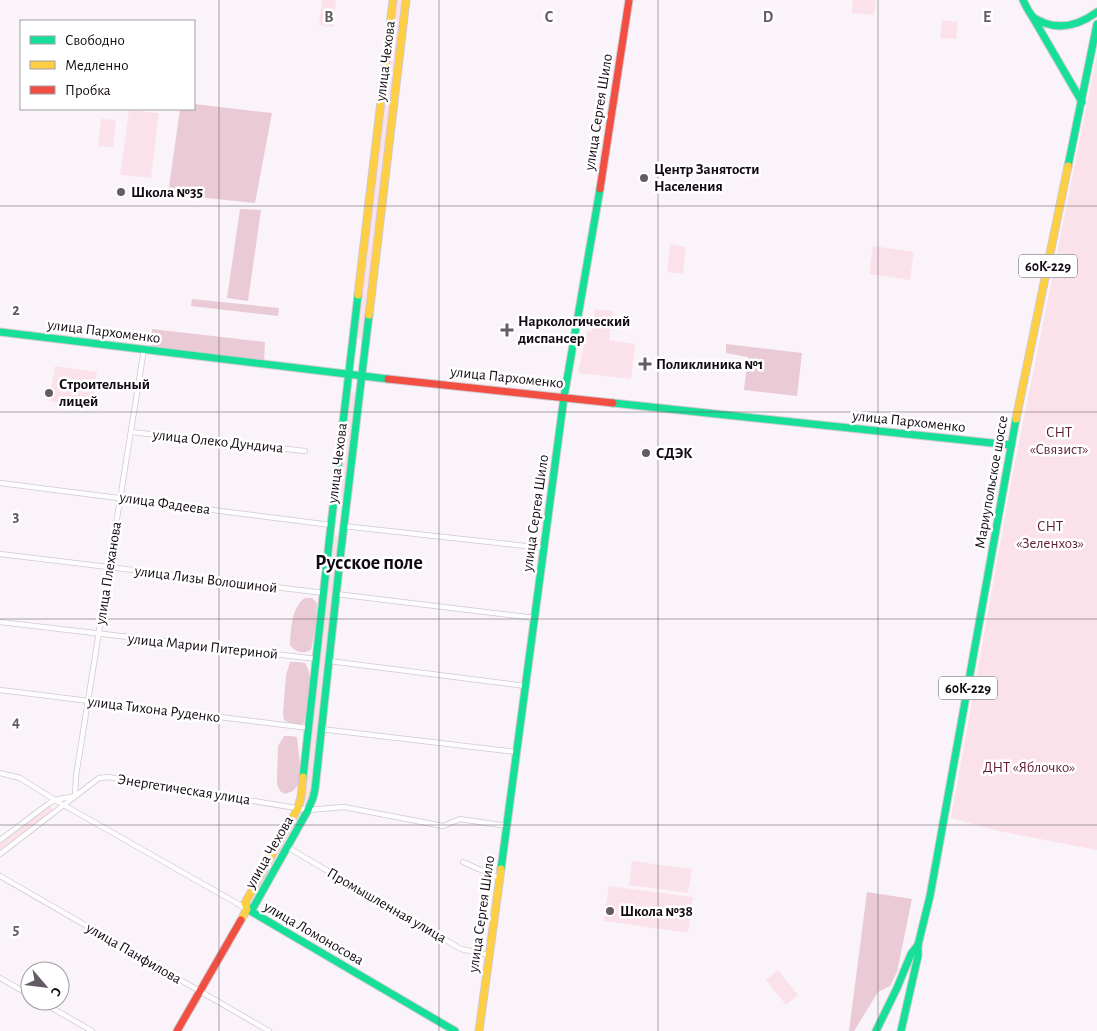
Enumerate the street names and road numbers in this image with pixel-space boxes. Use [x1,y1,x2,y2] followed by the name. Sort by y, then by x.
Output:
[373,20,398,103] street label: улица Чехова
[582,53,615,172] street label: улица Сергея Шило
[1019,255,1077,278] road number: 60К-229
[46,317,161,346] street label: улица Пархоменко
[449,364,564,391] street label: улица Пархоменко
[851,408,966,435] street label: улица Пархоменко
[972,414,1011,550] street label: Мариупольское шоссе
[325,422,350,505] street label: улица Чехова
[151,427,284,456] street label: улица Олеко Дундича
[520,454,551,573] street label: улица Сергея Шило
[118,490,211,517] street label: улица Фадеева
[93,520,124,627] street label: улица Плеханова
[133,563,278,596] street label: улица Лизы Волошиной
[126,631,279,662] street label: улица Марии Питериной
[939,676,997,700] road number: 60К-229
[86,694,221,725] street label: улица Тихона Руденко
[116,772,252,807] street label: Энергетическая улица
[242,813,296,892] street label: улица Чехова
[466,855,497,974] street label: улица Сергея Шило
[324,865,449,946] street label: Промышленная улица
[260,898,366,968] street label: улица Ломоносова
[83,920,184,987] street label: улица Панфилова

